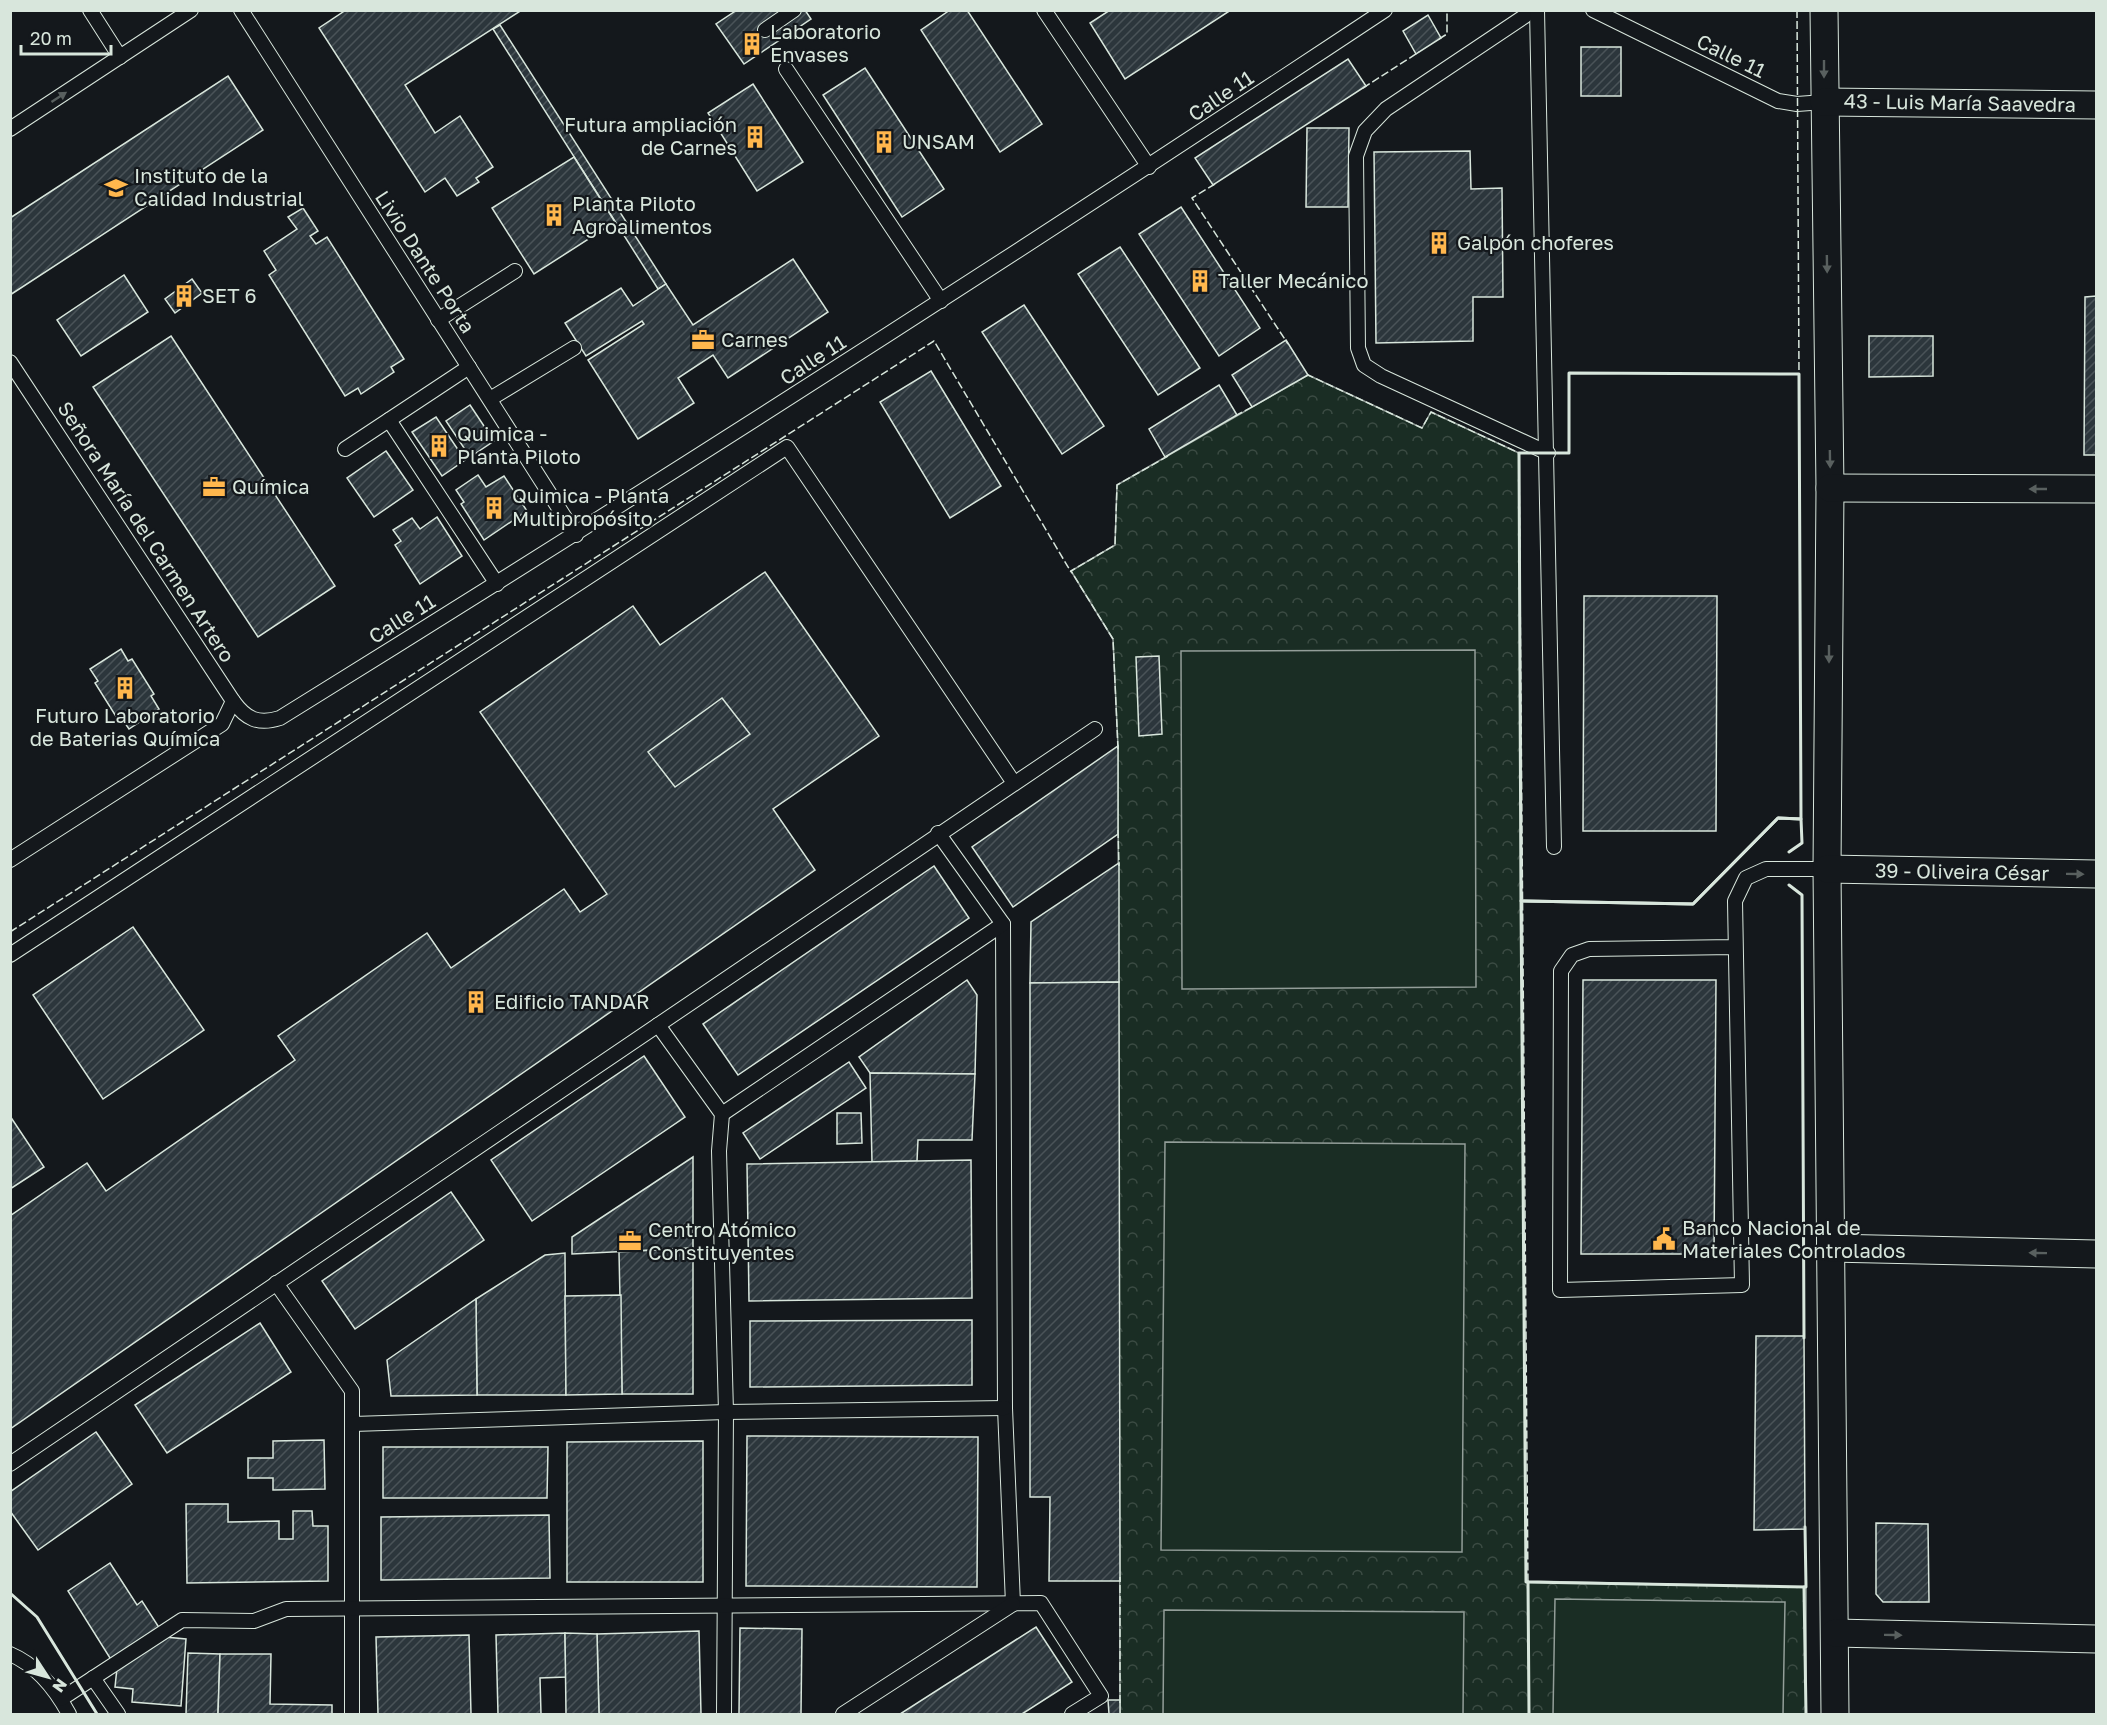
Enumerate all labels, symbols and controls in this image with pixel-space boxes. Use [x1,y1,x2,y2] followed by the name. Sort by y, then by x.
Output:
[21,18,111,56] scale bar
[770,19,881,66] place label: Laboratorio Envases
[30,27,72,49] text: 20 m
[1693,28,1770,82] street label: Calle 11
[739,31,765,57] building icon: Laboratorio Envases
[1819,59,1829,78] one-way arrow
[1183,65,1258,126] street label: Calle 11
[1844,88,2076,116] street label: 43 - Luis María Saavedra
[51,91,67,103] one-way arrow
[564,112,737,159] place label: Futura ampliación de Carnes
[742,124,768,150] building icon: Futura ampliación de Carnes
[871,129,897,155] building icon: UNSAM
[902,129,975,153] place label: UNSAM
[134,163,304,210] place label: Instituto de la Calidad Industrial
[103,175,129,201] school or university icon: Instituto de la Calidad Industrial
[371,186,481,337] street label: Livio Dante Porta
[572,191,712,238] place label: Planta Piloto Agroalimentos
[541,202,567,228] building icon: Planta Piloto Agroalimentos
[1426,230,1452,256] building icon: Galpón choferes
[1457,230,1614,254] place label: Galpón choferes
[1822,254,1832,273] one-way arrow
[1187,268,1213,294] building icon: Taller Mecánico
[1218,268,1368,292] place label: Taller Mecánico
[171,283,197,309] building icon: SET 6
[202,283,257,307] place label: SET 6
[690,327,716,353] office icon: Carnes
[721,327,788,351] place label: Carnes
[775,329,850,389] street label: Calle 11
[53,397,240,666] street label: Señora María del Carmen Artero
[457,421,581,468] place label: Quimica - Planta Piloto
[426,433,452,459] building icon: Quimica - Planta Piloto
[1825,449,1835,468] one-way arrow
[201,474,227,500] office icon: Química
[232,474,310,498] place label: Química
[512,483,669,530] place label: Quimica - Planta Multipropósito
[2029,484,2048,494] one-way arrow
[481,495,507,521] building icon: Quimica - Planta Multipropósito
[364,588,439,648] street label: Calle 11
[1824,644,1834,663] one-way arrow
[112,675,138,701] building icon: Futuro Laboratorio de Baterias Química
[30,703,220,750] place label: Futuro Laboratorio de Baterias Química
[1875,857,2050,885] street label: 39 - Oliveira César
[2065,869,2084,879] one-way arrow
[463,989,489,1015] building icon: Edificio TANDAR
[494,989,650,1013] place label: Edificio TANDAR
[1682,1215,1906,1262] place label: Banco Nacional de Materiales Controlados
[648,1217,796,1264] place label: Centro Atómico Constituyentes
[1651,1226,1677,1252] public building icon: Banco Nacional de Materiales Controlados
[617,1228,643,1254] office icon: Centro Atómico Constituyentes
[2029,1248,2048,1257] one-way arrow
[1884,1630,1903,1639] one-way arrow
[18,1647,78,1707] north arrow
[48,1675,72,1697] text: N

